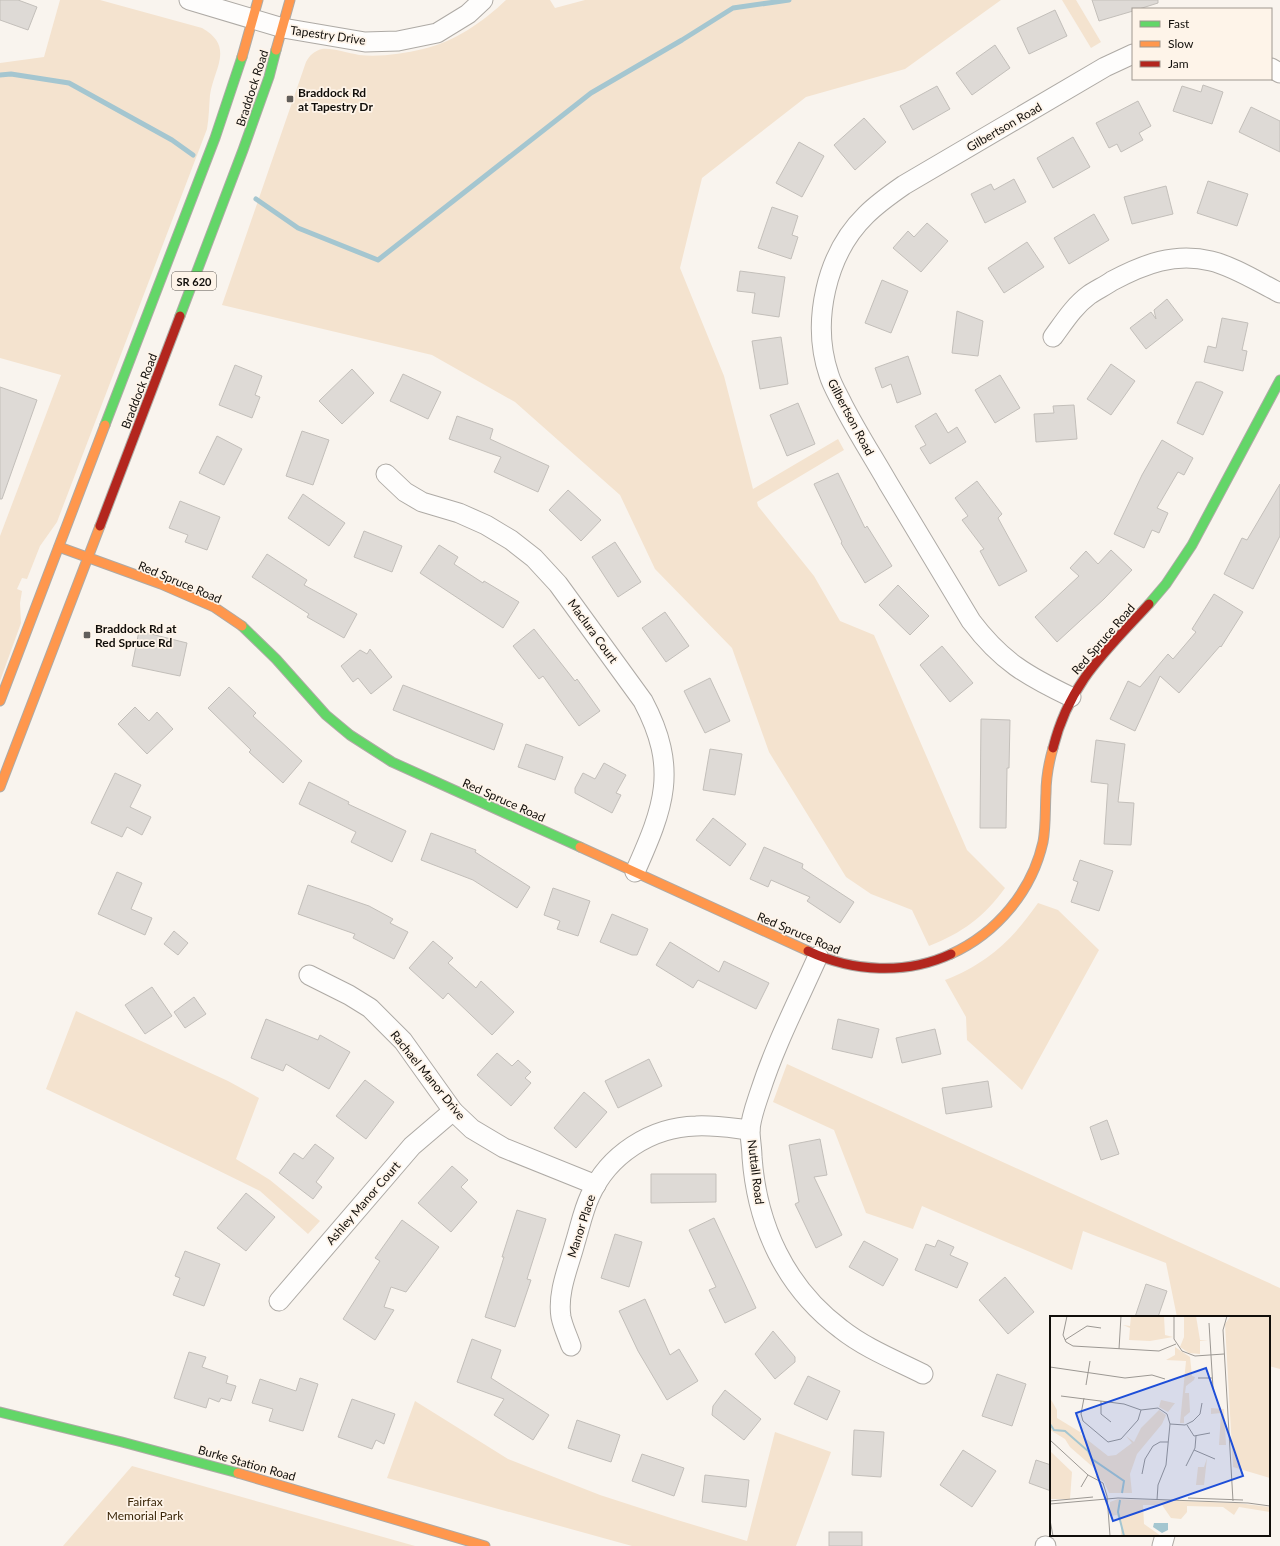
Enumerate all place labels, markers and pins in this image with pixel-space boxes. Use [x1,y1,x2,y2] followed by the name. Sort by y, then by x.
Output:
[298,85,373,114] place label: Braddock Rd at Tapestry Dr
[285,94,295,104] marker: Braddock Rd at Tapestry Dr
[95,621,177,650] place label: Braddock Rd at Red Spruce Rd
[82,630,92,640] marker: Braddock Rd at Red Spruce Rd

